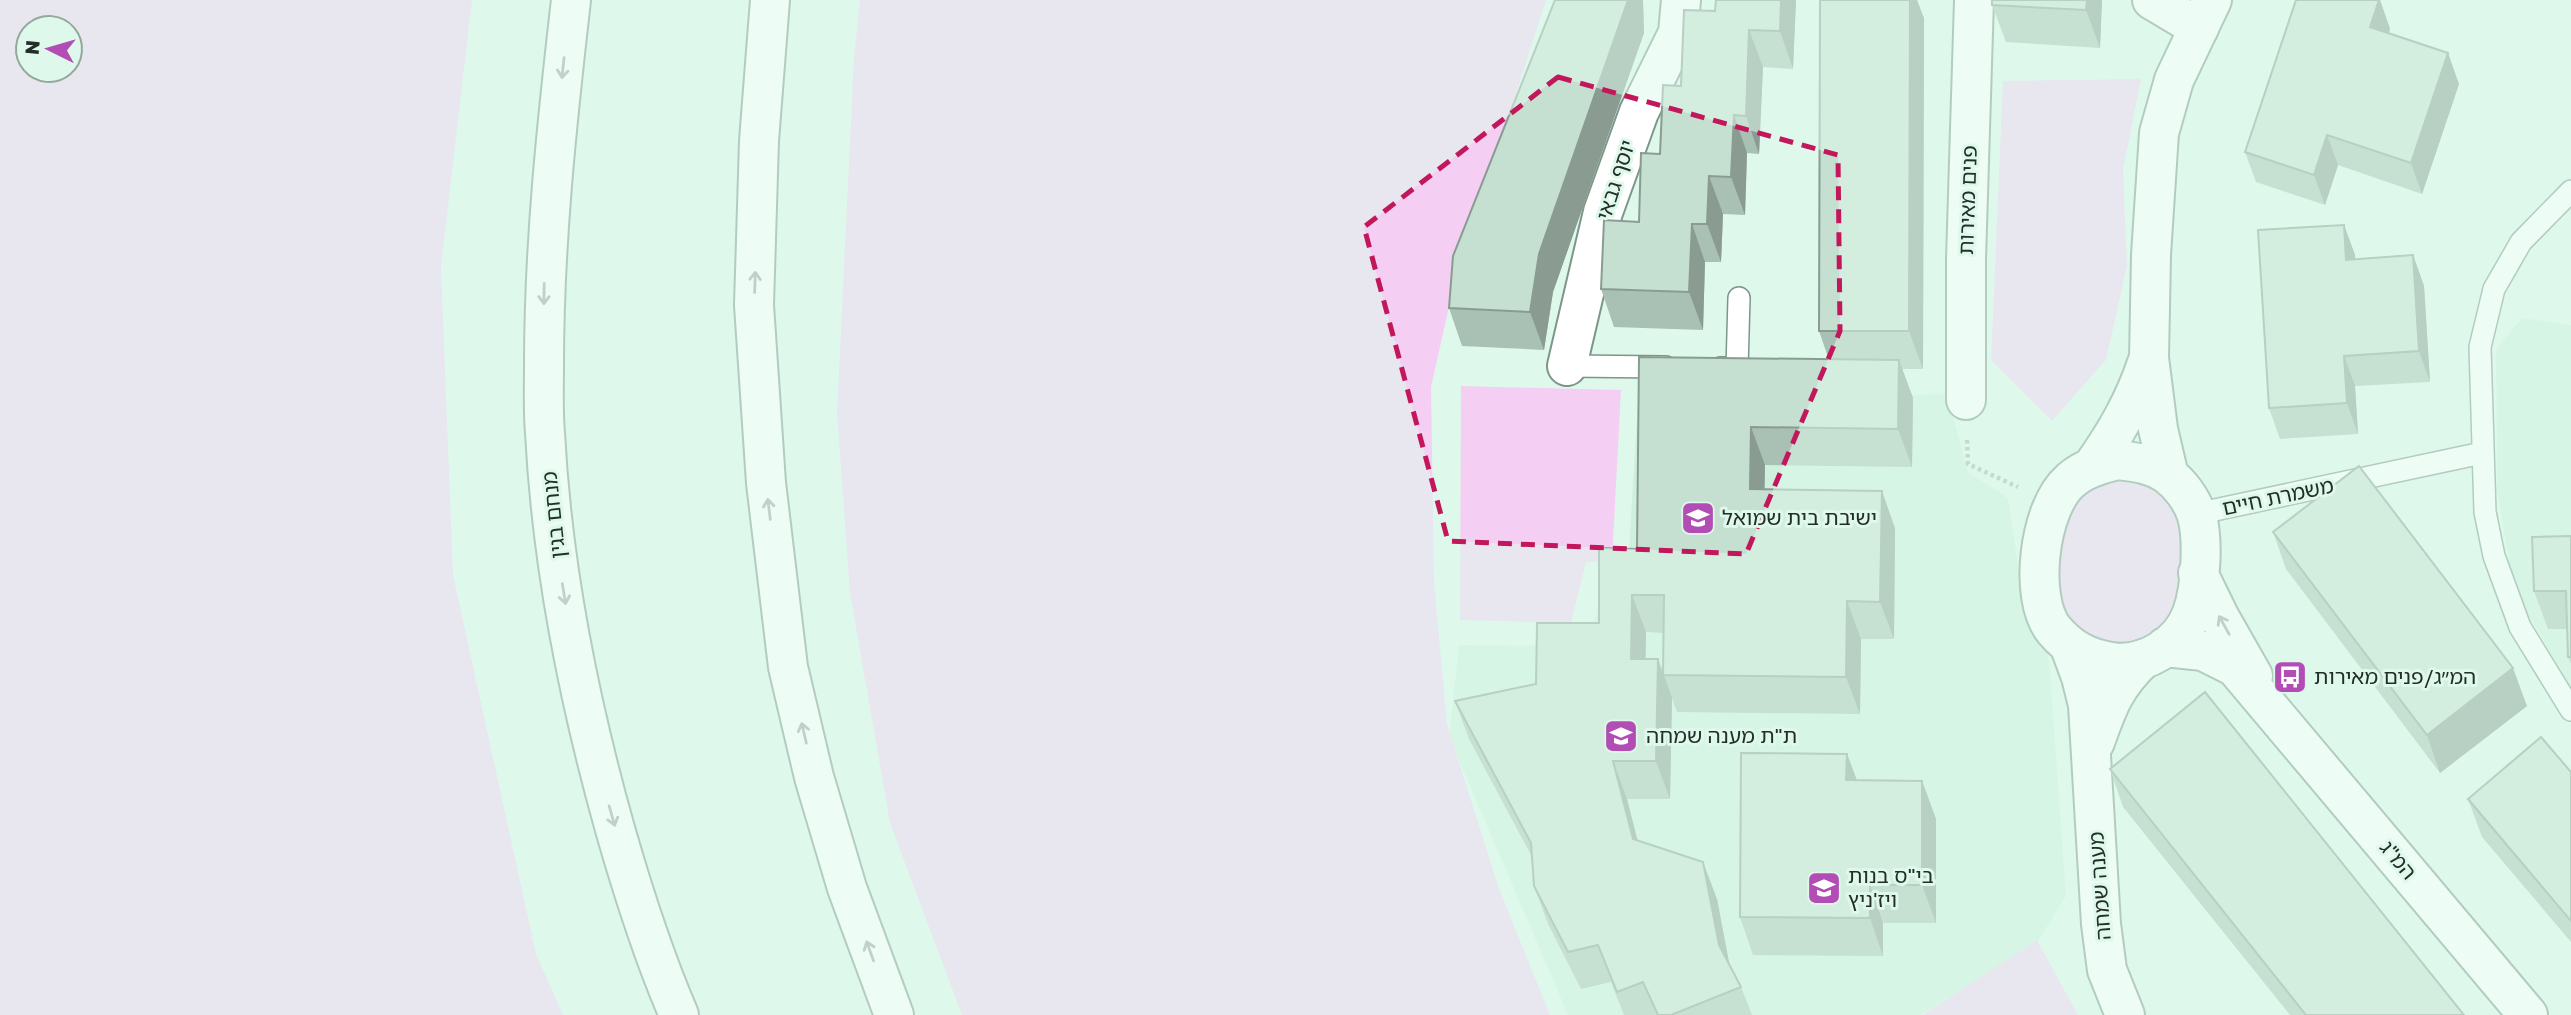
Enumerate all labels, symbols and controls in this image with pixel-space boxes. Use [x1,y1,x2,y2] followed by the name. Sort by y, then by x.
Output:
[14,14,84,84] north arrow
[19,39,44,56] text: N
[557,56,570,79] one-way arrow
[1590,136,1640,223] street label: יוסף גבאי
[1952,145,1982,255] street label: פנים מאירות
[748,271,761,294] one-way arrow
[538,283,551,306] one-way arrow
[535,470,571,560] street label: מנחם בגין
[2220,472,2336,521] street label: משמרת חיים
[762,498,775,521] one-way arrow
[1679,499,1717,537] school or university icon: ישיבת בית שמואל
[1722,504,1877,530] place label: ישיבת בית שמואל
[558,582,571,605] one-way arrow
[2217,615,2231,635] one-way arrow
[2271,658,2309,696] bus stop icon: המ״ג/פנים מאירות
[2314,663,2476,689] place label: המ״ג/פנים מאירות
[1602,717,1640,755] school or university icon: ת"ת מענה שמחה
[1646,722,1797,748] place label: ת"ת מענה שמחה
[797,723,810,745] one-way arrow
[606,805,619,827] one-way arrow
[2082,831,2116,941] street label: מענה שמחה
[2375,835,2423,884] street label: המ"ג
[1848,862,1934,912] place label: בי"ס בנות ויז'ניץ
[1805,869,1843,907] school or university icon: בי"ס בנות ויז'ניץ
[863,941,875,962] one-way arrow

